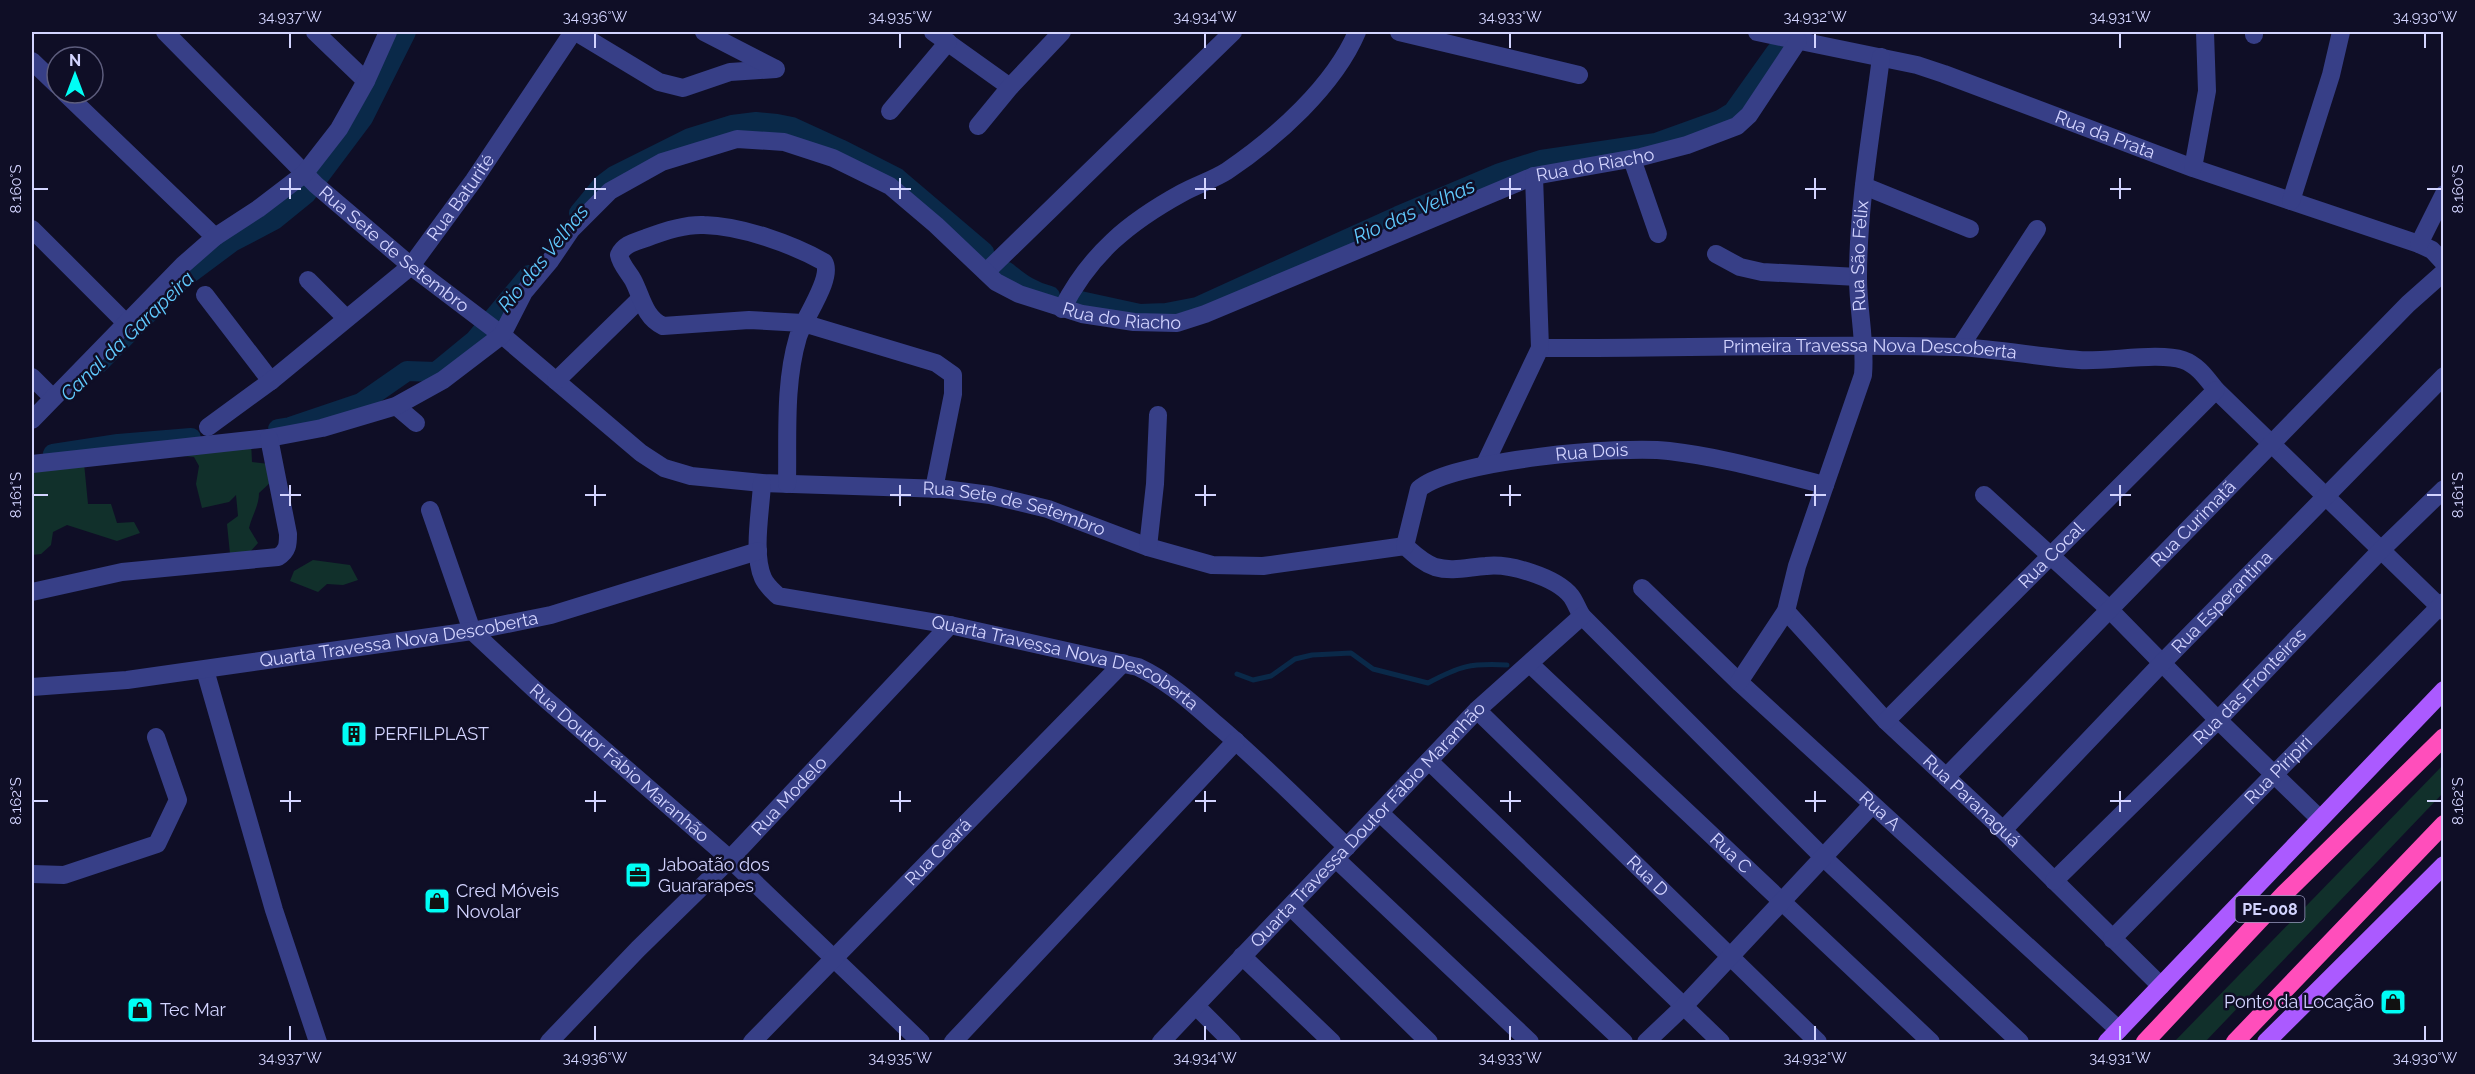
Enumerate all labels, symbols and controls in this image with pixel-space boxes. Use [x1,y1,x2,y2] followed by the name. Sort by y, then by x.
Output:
[258,8,322,26] text: 34.937°W
[563,8,628,26] text: 34.936°W
[868,8,932,26] text: 34.935°W
[1173,8,1237,26] text: 34.934°W
[1478,8,1542,26] text: 34.933°W
[1783,8,1847,26] text: 34.932°W
[2089,8,2151,26] text: 34.931°W
[2393,8,2457,26] text: 34.930°W
[45,45,105,105] north arrow
[69,51,81,70] text: N
[2052,106,2158,163] street label: Rua da Prata
[1534,143,1657,185] street label: Rua do Riacho
[422,149,499,245] street label: Rua Baturité
[7,164,25,214] text: 8.160°S
[2449,164,2467,214] text: 8.160°S
[1349,173,1479,249] water label: Rio das Velhas
[315,181,474,317] street label: Rua Sete de Setembro
[492,199,594,316] water label: Rio das Velhas
[1847,199,1872,312] street label: Rua São Félix
[55,266,199,406] water label: Canal da Garapeira
[1060,297,1182,333] street label: Rua do Riacho
[1723,335,2018,363] street label: Primeira Travessa Nova Descoberta
[1554,439,1629,465] street label: Rua Dois
[7,472,25,518] text: 8.161°S
[2449,472,2467,518] text: 8.161°S
[2146,476,2240,571] street label: Rua Curimatã
[922,477,1109,540] street label: Rua Sete de Setembro
[2014,518,2088,592] street label: Rua Cocal
[2167,546,2276,657] street label: Rua Esperantina
[258,607,540,671] street label: Quarta Travessa Nova Descoberta
[930,611,1203,714] street label: Quarta Travessa Nova Descoberta
[2189,624,2310,748] street label: Rua das Fronteiras
[526,679,714,846] street label: Rua Doutor Fábio Maranhão
[1246,697,1489,952] street label: Quarta Travessa Doutor Fábio Maranhão
[339,719,369,749] building icon: PERFILPLAST
[374,723,489,744] place label: PERFILPLAST
[2240,731,2316,808] street label: Rua Piripiri
[1919,750,2025,851] street label: Rua Paranaguá
[747,752,831,839] street label: Rua Modelo
[7,777,25,825] text: 8.162°S
[2449,777,2467,825] text: 8.162°S
[1855,787,1905,835] street label: Rua A
[900,814,975,889] street label: Rua Ceará
[1706,828,1756,877] street label: Rua C
[1623,851,1673,901] street label: Rua D
[658,854,770,896] place label: Jaboatão dos Guararapes
[623,860,653,890] office icon: Jaboatão dos Guararapes
[456,880,560,922] place label: Cred Móveis Novolar
[422,886,452,916] shop icon: Cred Móveis Novolar
[2236,896,2304,922] road number: PE-008
[2378,987,2408,1017] shop icon: Ponto da Locação
[2224,991,2374,1012] place label: Ponto da Locação
[125,995,155,1025] shop icon: Tec Mar
[160,999,227,1020] place label: Tec Mar
[258,1049,322,1067] text: 34.937°W
[563,1049,628,1067] text: 34.936°W
[868,1049,932,1067] text: 34.935°W
[1173,1049,1237,1067] text: 34.934°W
[1478,1049,1542,1067] text: 34.933°W
[1783,1049,1847,1067] text: 34.932°W
[2089,1049,2151,1067] text: 34.931°W
[2393,1049,2457,1067] text: 34.930°W

